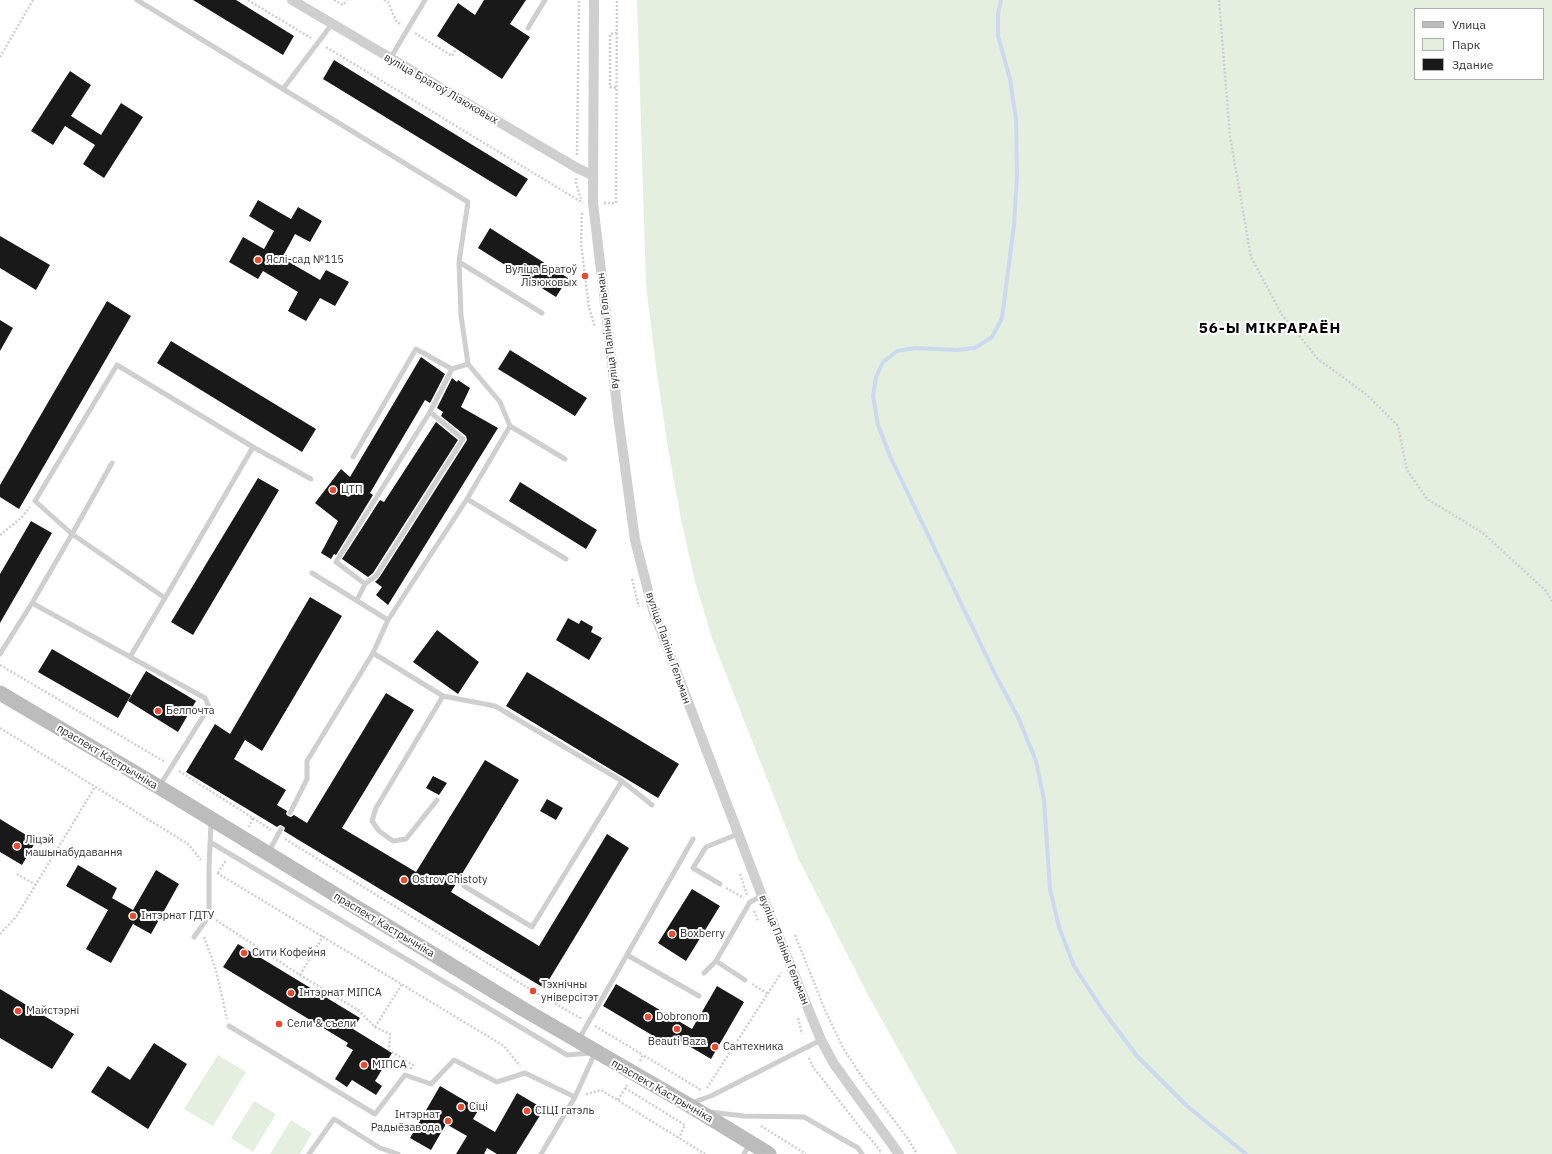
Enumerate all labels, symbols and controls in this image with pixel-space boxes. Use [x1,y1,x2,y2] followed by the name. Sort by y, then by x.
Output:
[1414,8,1544,80] legend
[1452,17,1486,32] text: Улица
[1452,37,1480,52] text: Парк
[382,51,500,127] street label: вуліца Братоў Лізюковых
[1452,57,1493,72] text: Здание
[266,253,344,267] place label: Яслі-сад №115
[253,255,263,265] marker: Яслі-сад №115
[505,263,577,289] place label: Вуліца Братоў Лізюковых
[580,271,590,281] marker: Вуліца Братоў Лізюковых
[594,272,622,390] street label: вуліца Паліны Гельман
[1199,320,1341,338] district label: 56-Ы МІКРАРАЁН
[341,483,363,497] place label: ЦТП
[328,485,338,495] marker: ЦТП
[643,590,693,706] street label: вуліца Паліны Гельман
[166,704,215,718] place label: Белпочта
[153,706,163,716] marker: Белпочта
[54,722,160,792] street label: праспект Кастрычніка
[25,833,122,859] place label: Ліцэй машынабудавання
[12,841,22,851] marker: Ліцэй машынабудавання
[412,873,487,887] place label: Ostrov Chistoty
[399,875,409,885] marker: Ostrov Chistoty
[331,890,437,960] street label: праспект Кастрычніка
[756,893,812,1007] street label: вуліца Паліны Гельман
[141,909,214,923] place label: Інтэрнат ГДТУ
[128,911,138,921] marker: Інтэрнат ГДТУ
[680,927,725,941] place label: Boxberry
[667,929,677,939] marker: Boxberry
[252,946,326,960] place label: Сити Кофейня
[239,948,249,958] marker: Сити Кофейня
[541,978,598,1004] place label: Тэхнічны універсітэт
[299,986,382,1000] place label: Інтэрнат МІПСА
[528,986,538,996] marker: Тэхнічны універсітэт
[286,988,296,998] marker: Інтэрнат МІПСА
[26,1004,79,1018] place label: Майстэрні
[13,1006,23,1016] marker: Майстэрні
[656,1010,708,1024] place label: Dobronom
[643,1012,653,1022] marker: Dobronom
[287,1017,356,1031] place label: Сели & съели
[274,1019,284,1029] marker: Сели & съели
[672,1024,682,1034] marker: Beauti Baza
[648,1035,706,1049] place label: Beauti Baza
[723,1040,783,1054] place label: Сантехника
[710,1042,720,1052] marker: Сантехника
[609,1056,715,1126] street label: праспект Кастрычніка
[372,1058,407,1072] place label: МІПСА
[359,1060,369,1070] marker: МІПСА
[469,1100,488,1114] place label: Сіці
[456,1102,466,1112] marker: Сіці
[535,1104,594,1118] place label: СІЦІ гатэль
[522,1106,532,1116] marker: СІЦІ гатэль
[371,1108,440,1134] place label: Інтэрнат Радыёзавода
[443,1116,453,1126] marker: Інтэрнат Радыёзавода

